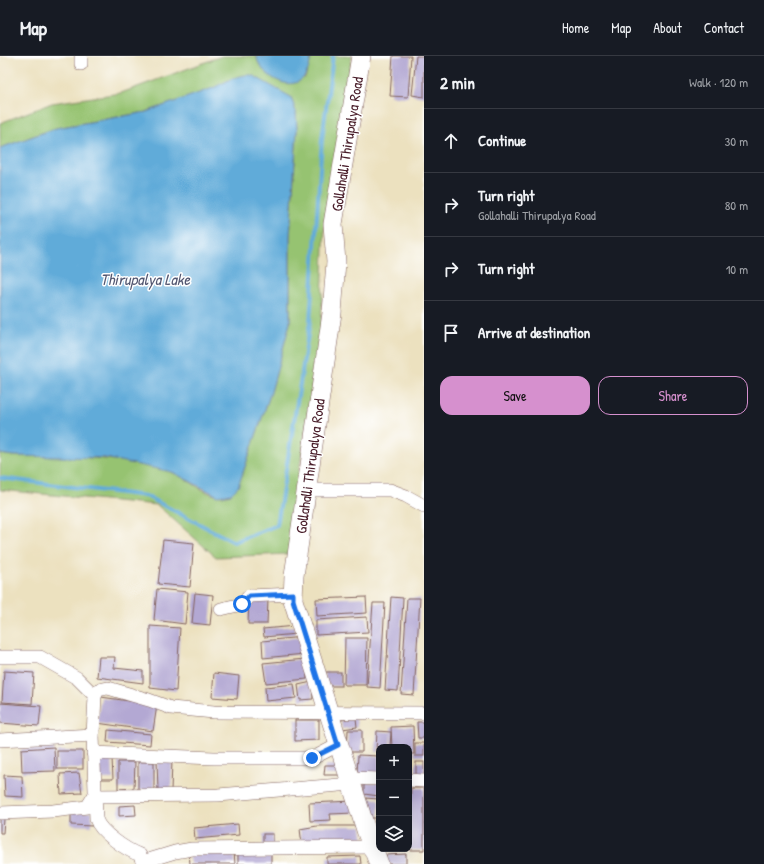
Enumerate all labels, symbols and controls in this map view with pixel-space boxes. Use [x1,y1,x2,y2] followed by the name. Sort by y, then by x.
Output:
[20,15,47,41] text: Map
[562,18,589,37] text: Home
[611,18,631,37] text: Map
[653,18,682,37] text: About
[704,18,744,37] text: Contact
[440,71,475,94] text: 2 min
[689,73,748,91] text: Walk · 120 m
[326,75,368,213] street label: Gollahalli Thirupalya Road
[440,130,462,152] icon: ahead
[478,130,526,151] text: Continue
[725,132,748,150] text: 30 m
[478,185,534,206] text: Turn right
[440,194,462,216] icon: right
[725,196,748,214] text: 80 m
[478,206,596,224] text: Gollahalli Thirupalya Road
[440,258,462,280] icon: right
[478,258,534,279] text: Turn right
[726,260,748,278] text: 10 m
[100,268,190,290] water label: Thirupalya Lake
[440,322,462,344] icon: arrive
[478,322,590,343] text: Arrive at destination
[440,376,590,415] button: Save
[598,376,748,415] button: Share
[290,397,330,535] street label: Gollahalli Thirupalya Road
[233,595,251,613] route start
[376,744,412,852] map controls
[376,744,412,780] button: +
[303,749,321,767] route end
[376,780,412,816] button: −
[376,816,412,852] button: layers

